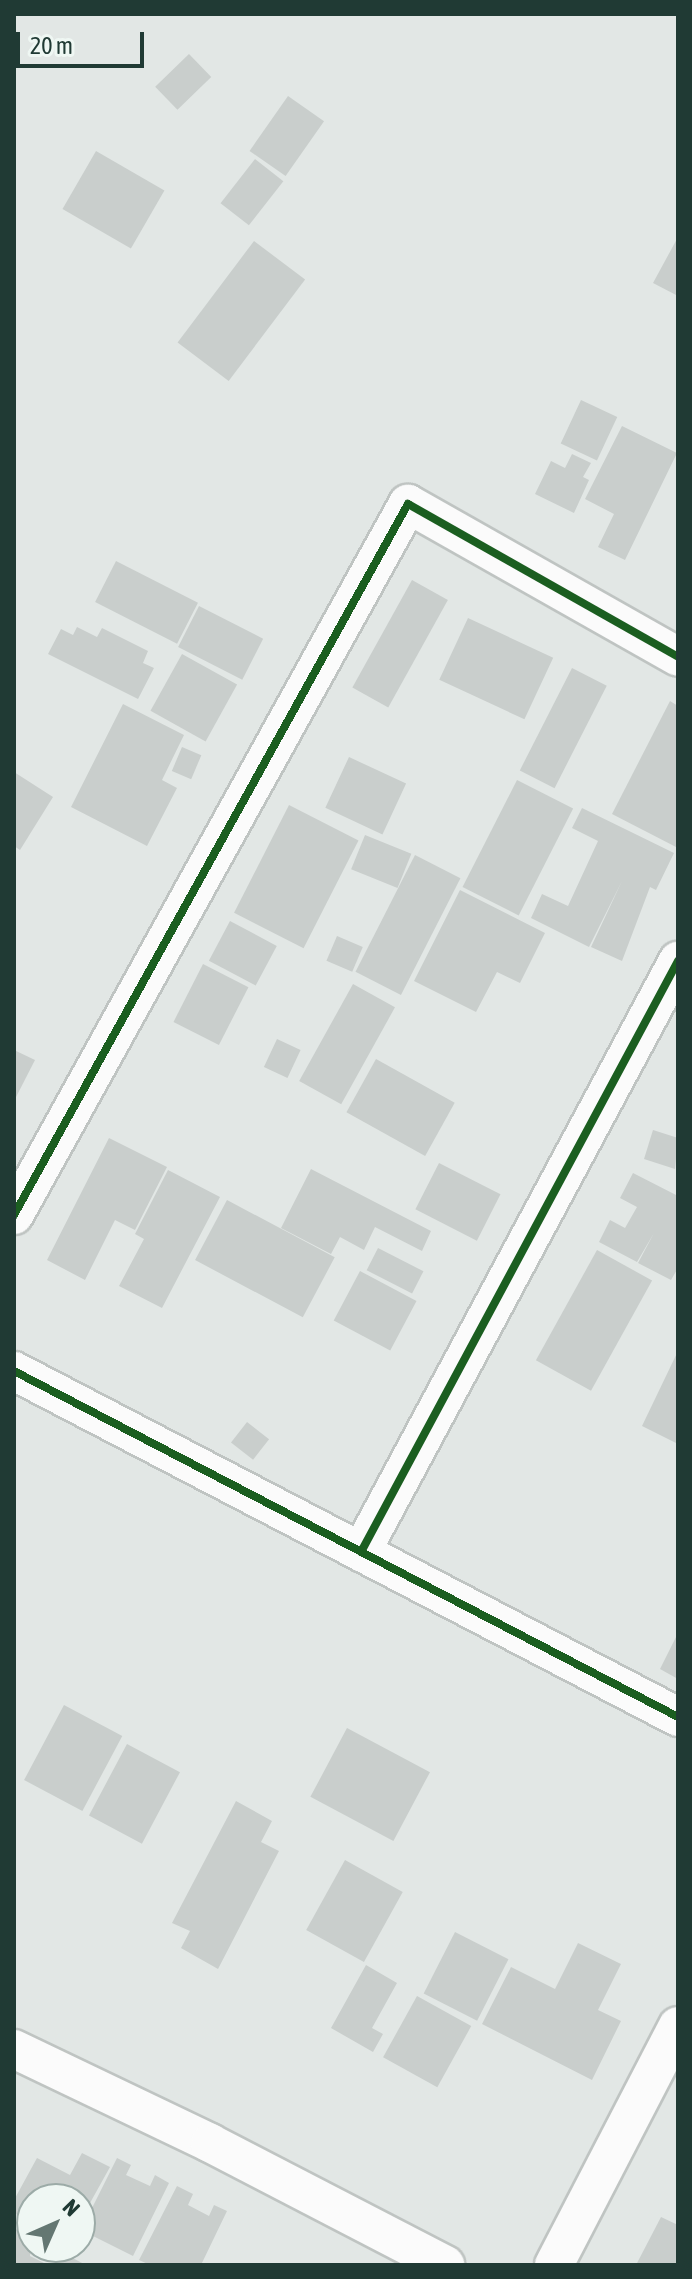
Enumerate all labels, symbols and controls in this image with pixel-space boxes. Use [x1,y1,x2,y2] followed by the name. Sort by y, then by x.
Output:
[20,16,148,66] scale bar
[30,32,73,59] text: 20 m
[16,2183,96,2263] north arrow
[58,2194,85,2221] text: N

